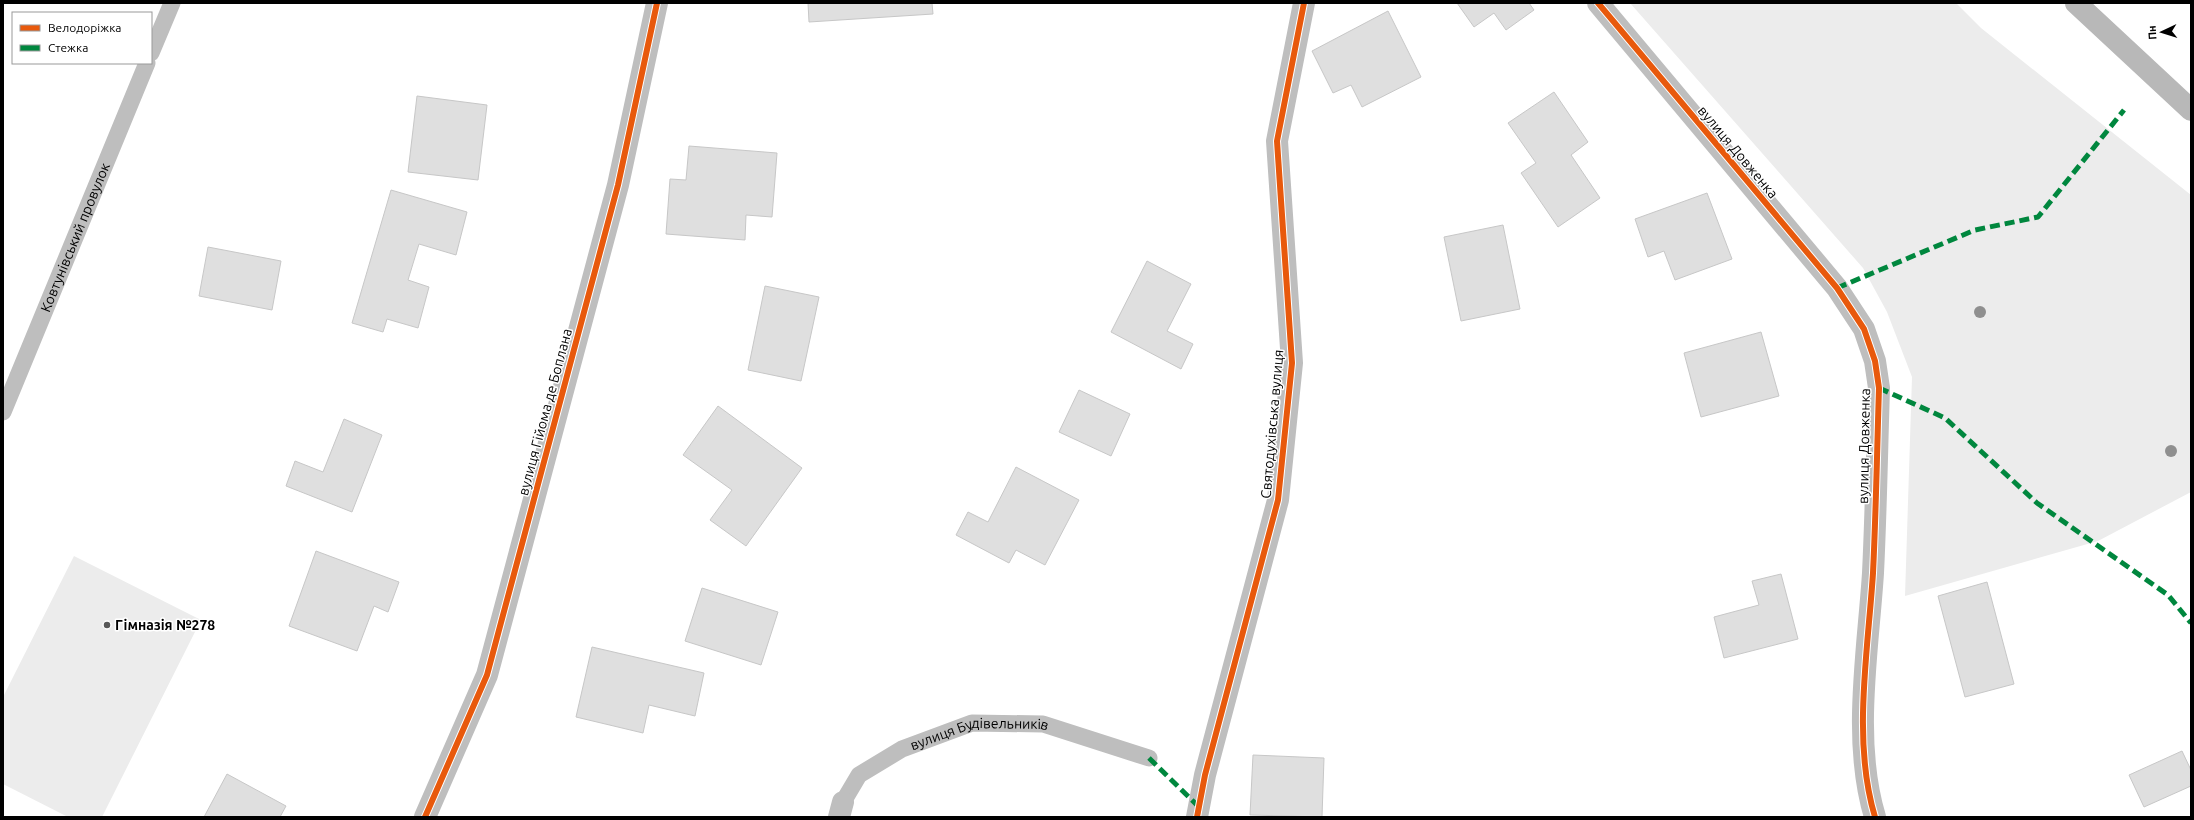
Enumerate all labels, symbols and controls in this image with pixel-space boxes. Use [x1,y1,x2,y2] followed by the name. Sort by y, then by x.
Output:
[12,12,152,64] legend
[2142,12,2182,52] north arrow
[48,21,122,34] text: Велодоріжка
[2146,25,2159,40] text: Пн
[48,41,88,54] text: Стежка
[1695,103,1781,201] street label: вулиця Довженка
[37,160,113,314] street label: Ковтунівський провулок
[515,327,575,497] street label: вулиця Гійома де Боплана
[1258,349,1286,499] street label: Святодухівська вулиця
[1855,388,1873,504] street label: вулиця Довженка
[115,617,215,633] place label: Гімназія №278
[102,620,112,630] marker: Гімназія №278
[908,715,1051,753] street label: вулиця Будівельників

